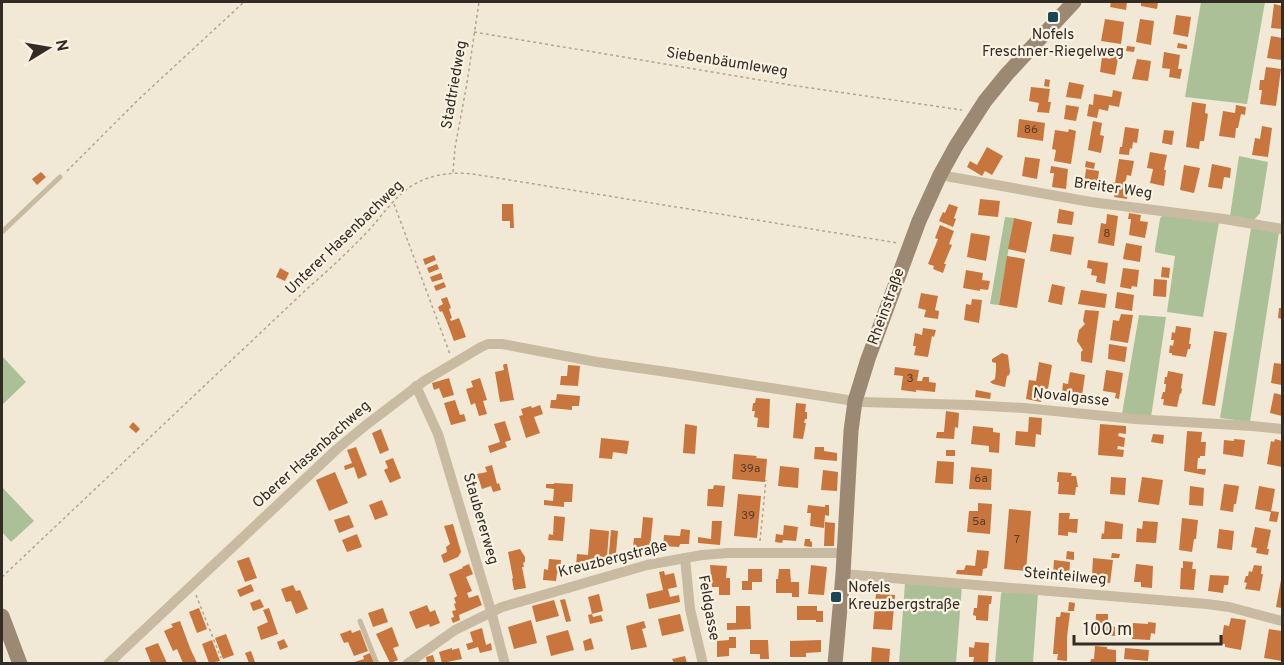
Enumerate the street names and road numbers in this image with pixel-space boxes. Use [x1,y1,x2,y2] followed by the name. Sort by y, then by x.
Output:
[438,39,472,131] street label: Stadtriedweg
[665,44,789,82] street label: Siebenbäumleweg
[1073,174,1153,204] street label: Breiter Weg
[282,177,408,299] street label: Unterer Hasenbachweg
[864,266,910,348] street label: Rheinstraße
[1032,385,1110,411] street label: Novalgasse
[249,397,375,513] street label: Oberer Hasenbachweg
[458,471,502,567] street label: Staubererweg
[556,537,670,583] street label: Kreuzbergstraße
[1023,564,1107,590] street label: Steinteilweg
[693,574,723,642] street label: Feldgasse

